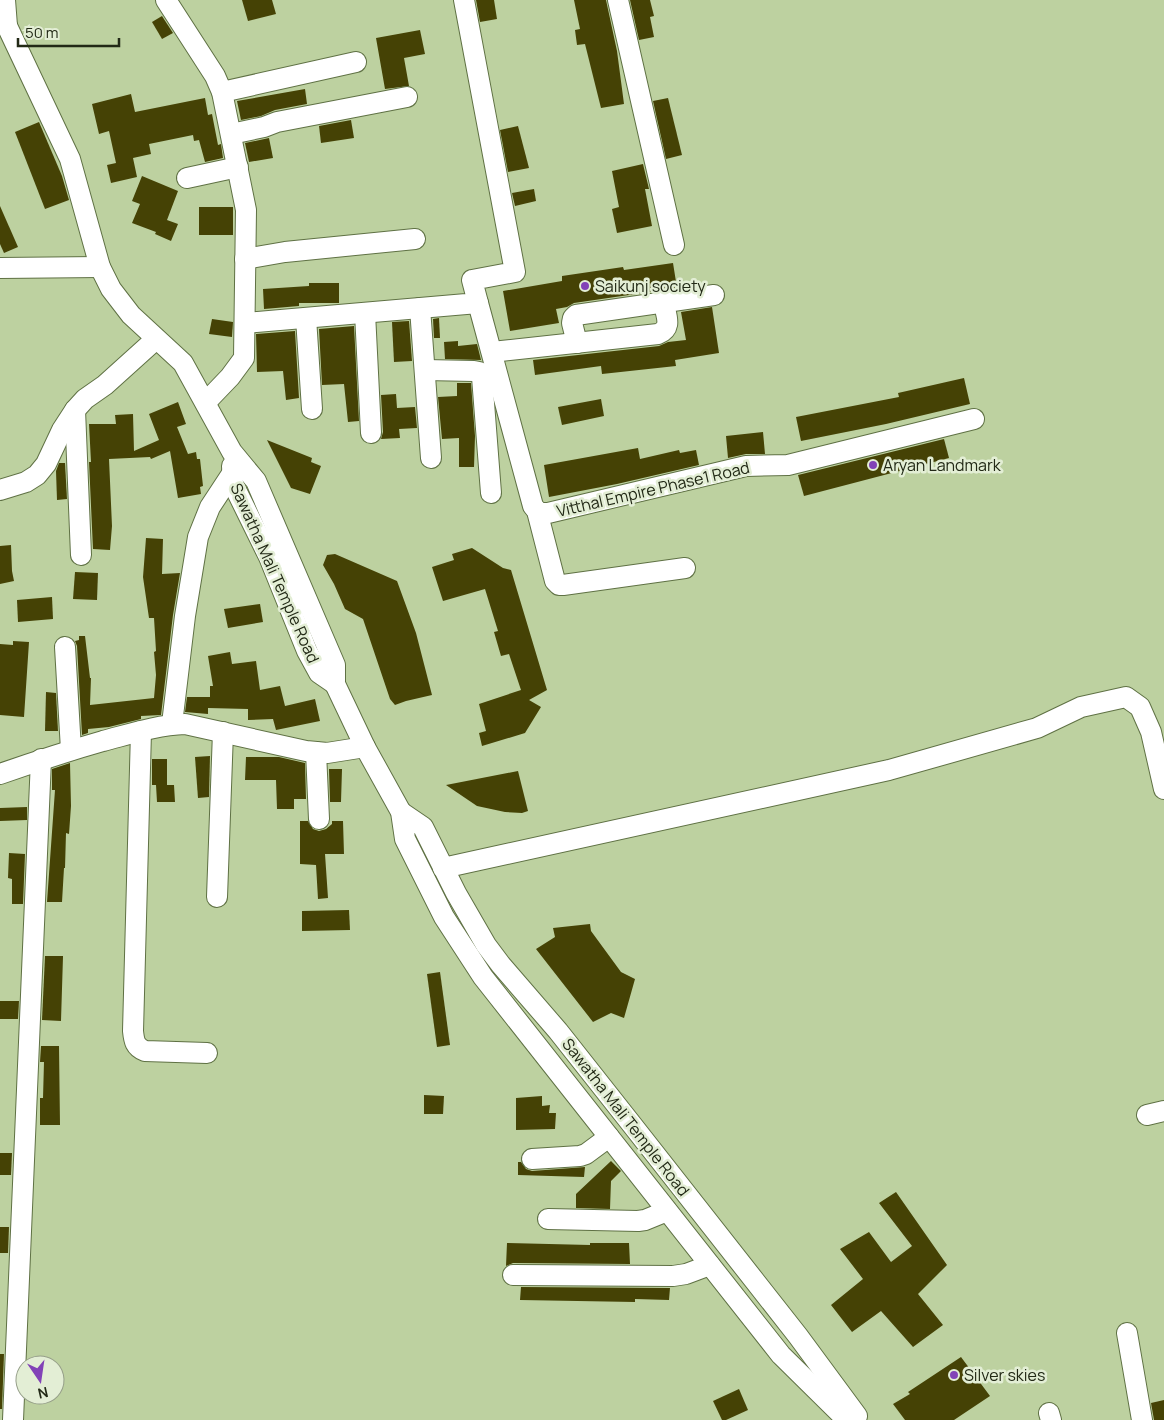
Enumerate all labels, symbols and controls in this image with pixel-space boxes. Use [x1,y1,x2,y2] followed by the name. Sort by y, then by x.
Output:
[18,15,119,47] scale bar
[25,22,59,43] text: 50 m
[595,275,706,297] place label: Saikunj society
[579,280,591,292] marker: Saikunj society
[883,454,1002,476] place label: Aryan Landmark
[554,456,752,522] street label: Vitthal Empire Phase1 Road
[867,459,879,471] marker: Aryan Landmark
[225,480,325,666] street label: Sawatha Mali Temple Road
[557,1033,695,1201] street label: Sawatha Mali Temple Road
[15,1355,65,1405] north arrow
[964,1364,1045,1386] place label: Silver skies
[948,1369,960,1381] marker: Silver skies
[36,1383,50,1404] text: N

